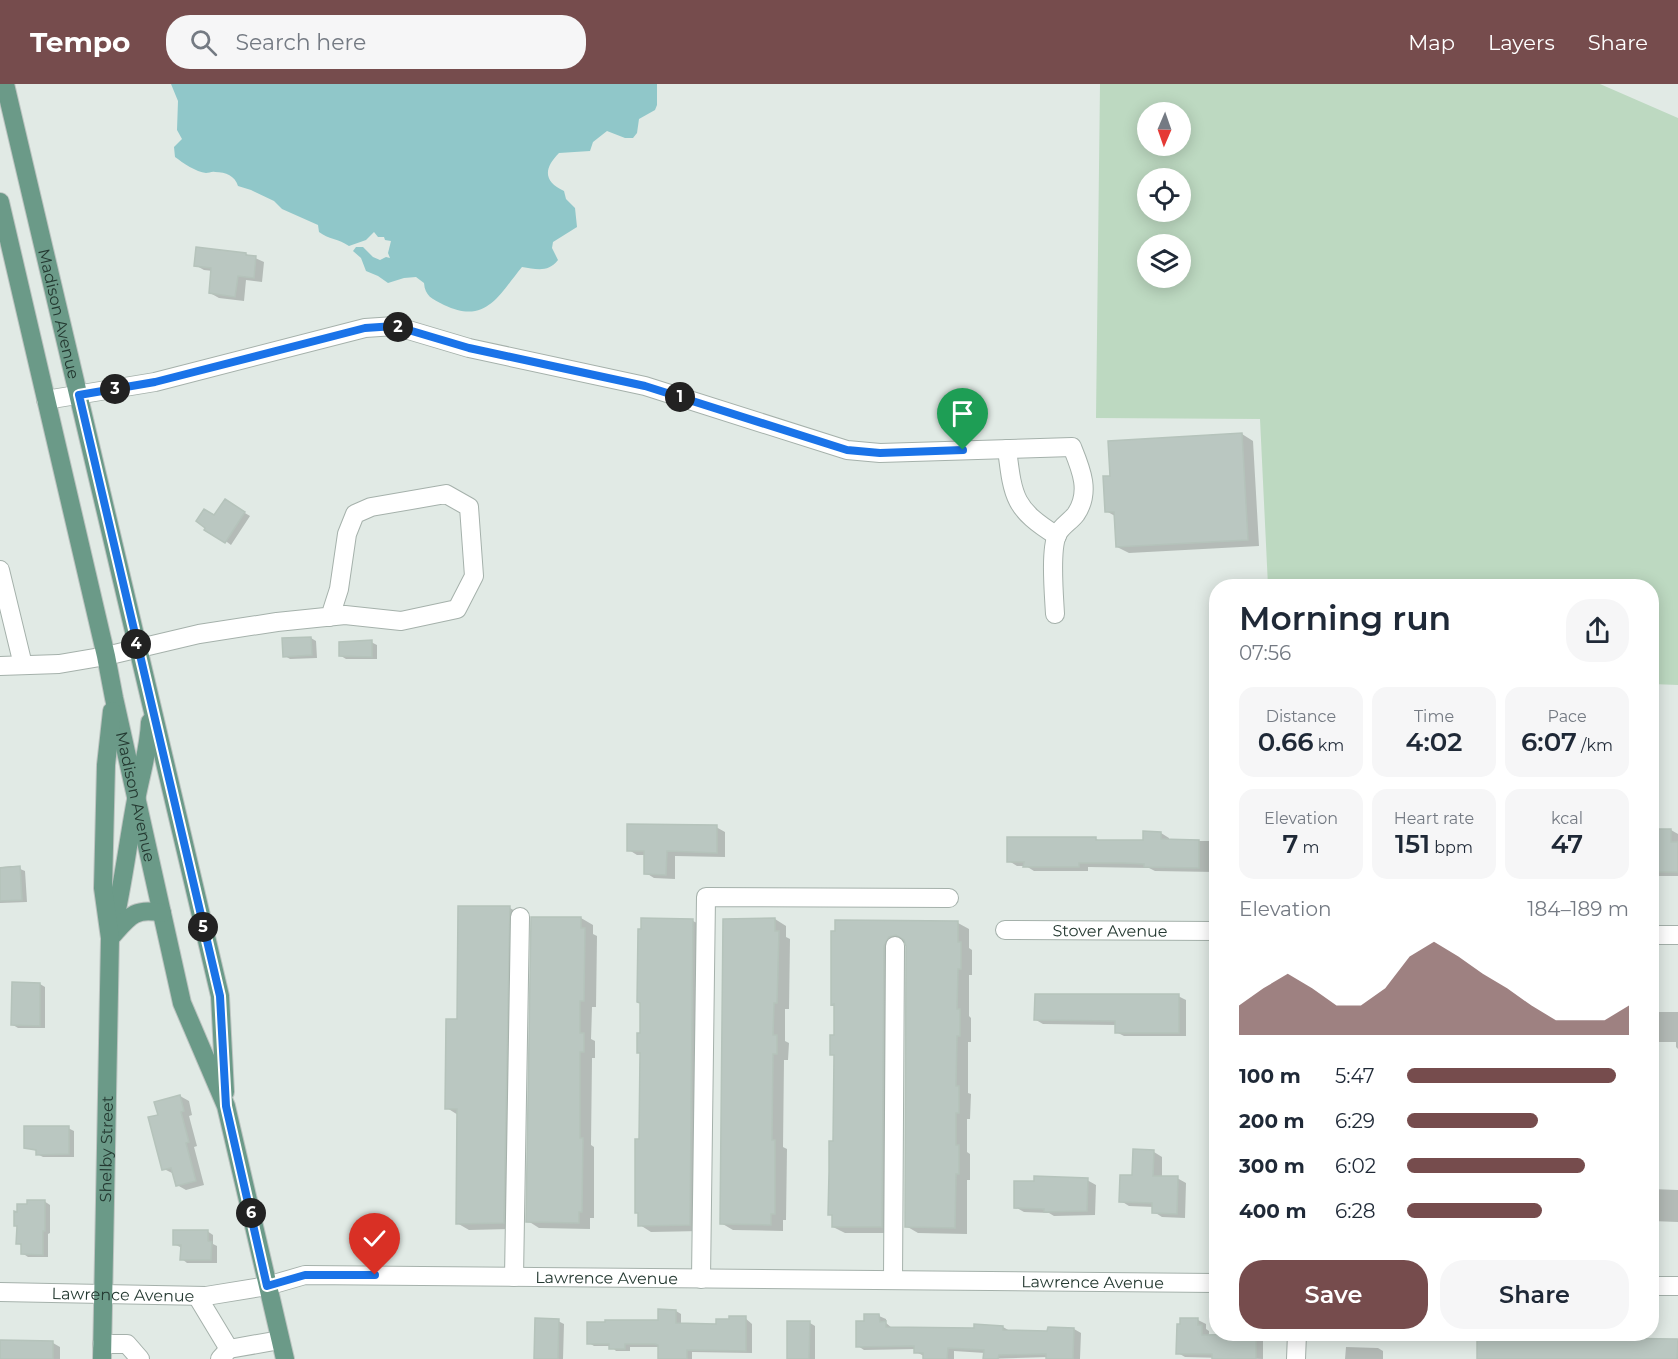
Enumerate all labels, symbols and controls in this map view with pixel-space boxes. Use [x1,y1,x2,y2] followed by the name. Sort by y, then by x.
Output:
[166,15,586,69] search box
[30,25,130,59] text: Tempo
[187,26,220,59] icon: search
[235,29,366,56] text: Search here
[1408,30,1455,55] text: Map
[1488,30,1555,55] text: Layers
[1588,30,1648,55] text: Share
[1137,102,1191,156] north arrow
[1137,102,1191,288] map controls
[1137,168,1191,222] button: locate
[1137,234,1191,288] button: layers
[35,247,84,381] street label: Madison Avenue
[383,312,413,342] pin: 2
[393,317,403,336] text: 2
[100,374,130,404] pin: 3
[110,379,120,398] text: 3
[665,382,695,412] pin: 1
[677,387,683,406] text: 1
[937,388,988,450] pin
[946,397,979,430] icon: arrive
[1239,598,1451,638] text: Morning run
[1566,599,1629,662] button: share
[121,629,151,659] pin: 4
[130,634,142,653] text: 4
[1239,641,1291,665] text: 07:56
[1266,707,1336,726] text: Distance
[1414,707,1454,726] text: Time
[1547,707,1587,726] text: Pace
[1258,726,1314,758] text: 0.66
[1406,726,1462,758] text: 4:02
[1521,726,1577,758] text: 6:07
[112,730,160,864] street label: Madison Avenue
[1314,736,1344,755] text: km
[1577,736,1613,755] text: /km
[1264,809,1338,828] text: Elevation
[1394,809,1474,828] text: Heart rate
[1551,809,1583,828] text: kcal
[1283,828,1298,860] text: 7
[1395,828,1430,860] text: 151
[1551,828,1583,860] text: 47
[1298,838,1319,857] text: m
[1430,838,1473,857] text: bpm
[1239,897,1331,921] text: Elevation
[1527,897,1629,921] text: 184–189 m
[188,912,218,942] pin: 5
[198,917,208,936] text: 5
[1052,921,1168,940] street label: Stover Avenue
[1239,1064,1301,1088] text: 100 m
[1335,1064,1375,1088] text: 5:47
[95,1095,117,1202] street label: Shelby Street
[1239,1109,1305,1133] text: 200 m
[1335,1109,1375,1133] text: 6:29
[1239,1154,1305,1178] text: 300 m
[1335,1154,1376,1178] text: 6:02
[236,1198,266,1228] pin: 6
[1239,1199,1307,1223] text: 400 m
[1335,1199,1376,1223] text: 6:28
[246,1203,256,1222] text: 6
[349,1213,400,1275] pin
[358,1222,391,1255] icon: check
[1239,1260,1428,1329] button: Save
[1440,1260,1629,1329] button: Share
[535,1268,678,1288] street label: Lawrence Avenue
[1021,1272,1164,1292] street label: Lawrence Avenue
[51,1284,194,1305] street label: Lawrence Avenue

